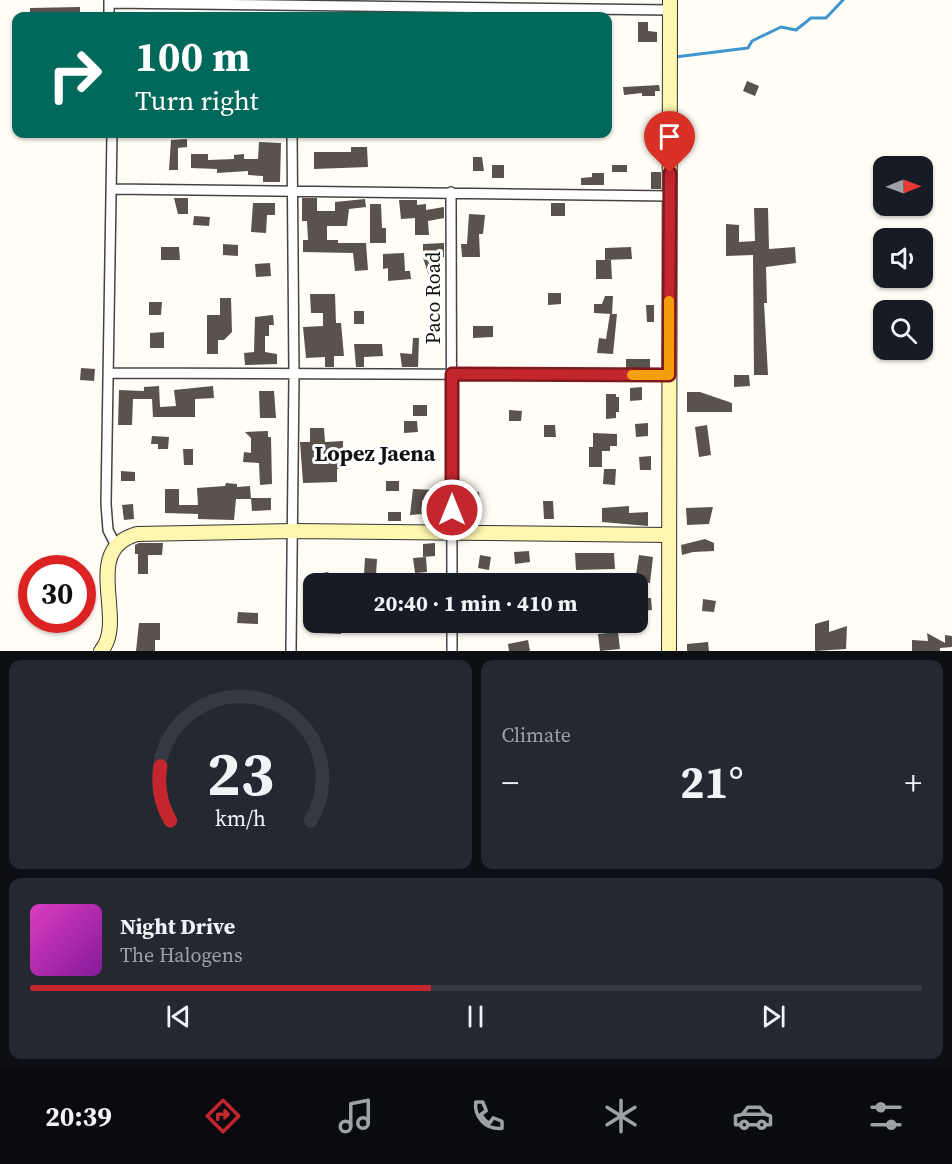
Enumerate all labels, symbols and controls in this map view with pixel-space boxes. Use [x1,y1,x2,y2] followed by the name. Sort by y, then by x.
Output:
[135,27,250,85] text: 100 m
[36,36,114,114] icon: right
[135,82,259,119] text: Turn right
[644,111,695,173] pin
[653,120,686,153] icon: arrive
[873,156,933,216] north arrow
[873,156,933,360] map controls
[873,228,933,288] button: sound
[419,251,447,344] street label: Paco Road
[873,300,933,360] button: search
[315,438,436,468] district label: Lopez Jaena
[420,478,484,542] position arrow
[18,555,96,633] speed limit sign: 30
[374,588,577,618] text: 20:40 · 1 min · 410 m
[502,721,571,749] text: Climate
[206,730,274,816] text: 23
[680,751,744,813] text: 21°
[502,760,519,805] text: −
[904,760,922,805] text: +
[215,805,266,834] text: km/h
[120,911,235,941] text: Night Drive
[120,941,243,969] text: The Halogens
[162,1000,195,1033] icon: previous
[459,1000,492,1033] icon: pause
[757,1000,790,1033] icon: next
[202,1095,244,1137] icon: directions
[335,1095,377,1137] icon: music
[467,1095,509,1137] icon: phone
[600,1095,642,1137] icon: climate
[732,1095,774,1137] icon: car
[865,1095,907,1137] icon: filters
[45,1098,112,1135] text: 20:39

